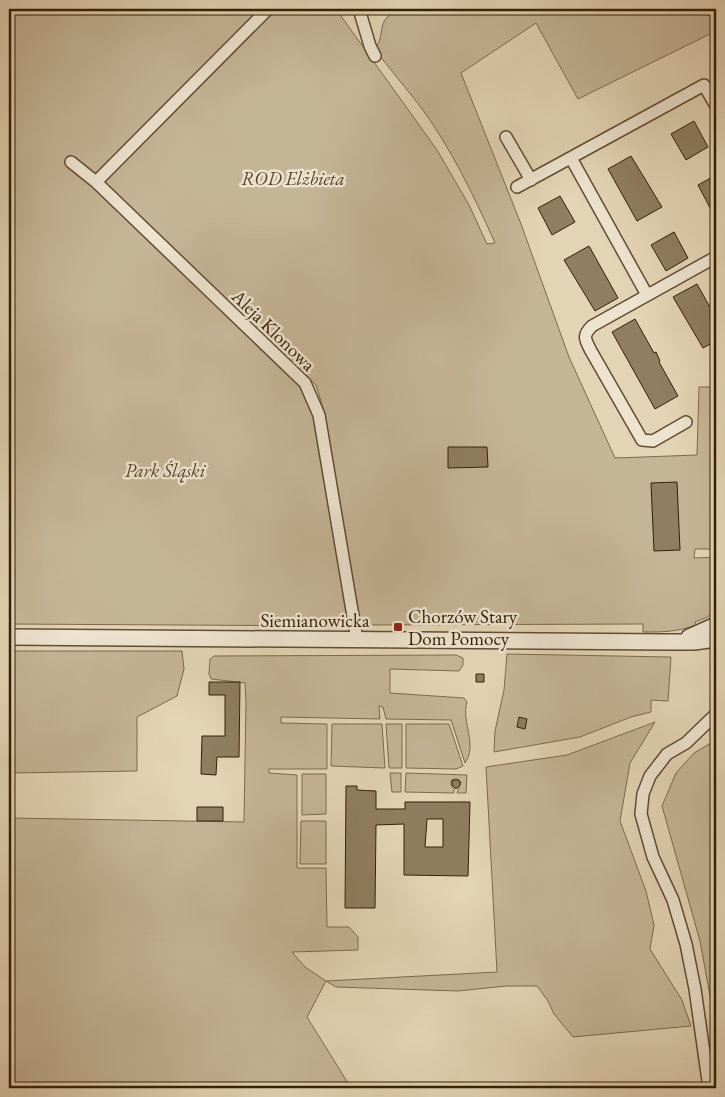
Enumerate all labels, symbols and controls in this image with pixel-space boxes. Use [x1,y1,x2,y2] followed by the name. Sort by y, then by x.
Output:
[241,166,345,191] park label: ROD Elżbieta
[226,283,321,377] street label: Aleja Klonowa
[125,458,207,483] park label: Park Śląski
[408,604,518,651] place label: Chorzów Stary Dom Pomocy
[261,608,370,633] street label: Siemianowicka
[392,621,404,633] marker: Chorzów Stary Dom Pomocy

